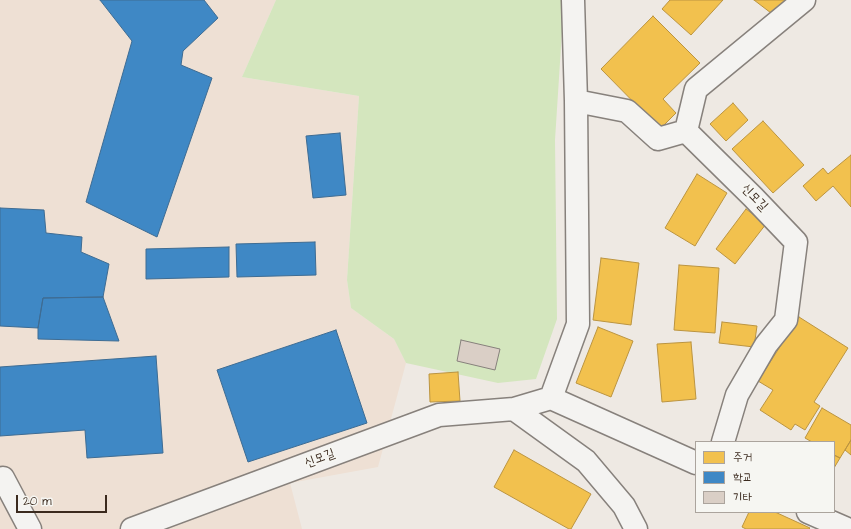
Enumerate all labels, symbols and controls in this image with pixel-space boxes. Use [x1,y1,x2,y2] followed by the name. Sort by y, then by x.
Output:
[737,181,771,215] street label: 신모길
[695,441,835,513] legend
[303,446,337,472] street label: 신모길
[733,449,752,466] text: 주거
[733,469,752,486] text: 학교
[18,487,109,513] scale bar
[733,489,752,506] text: 기타
[23,493,52,510] text: 20 m

